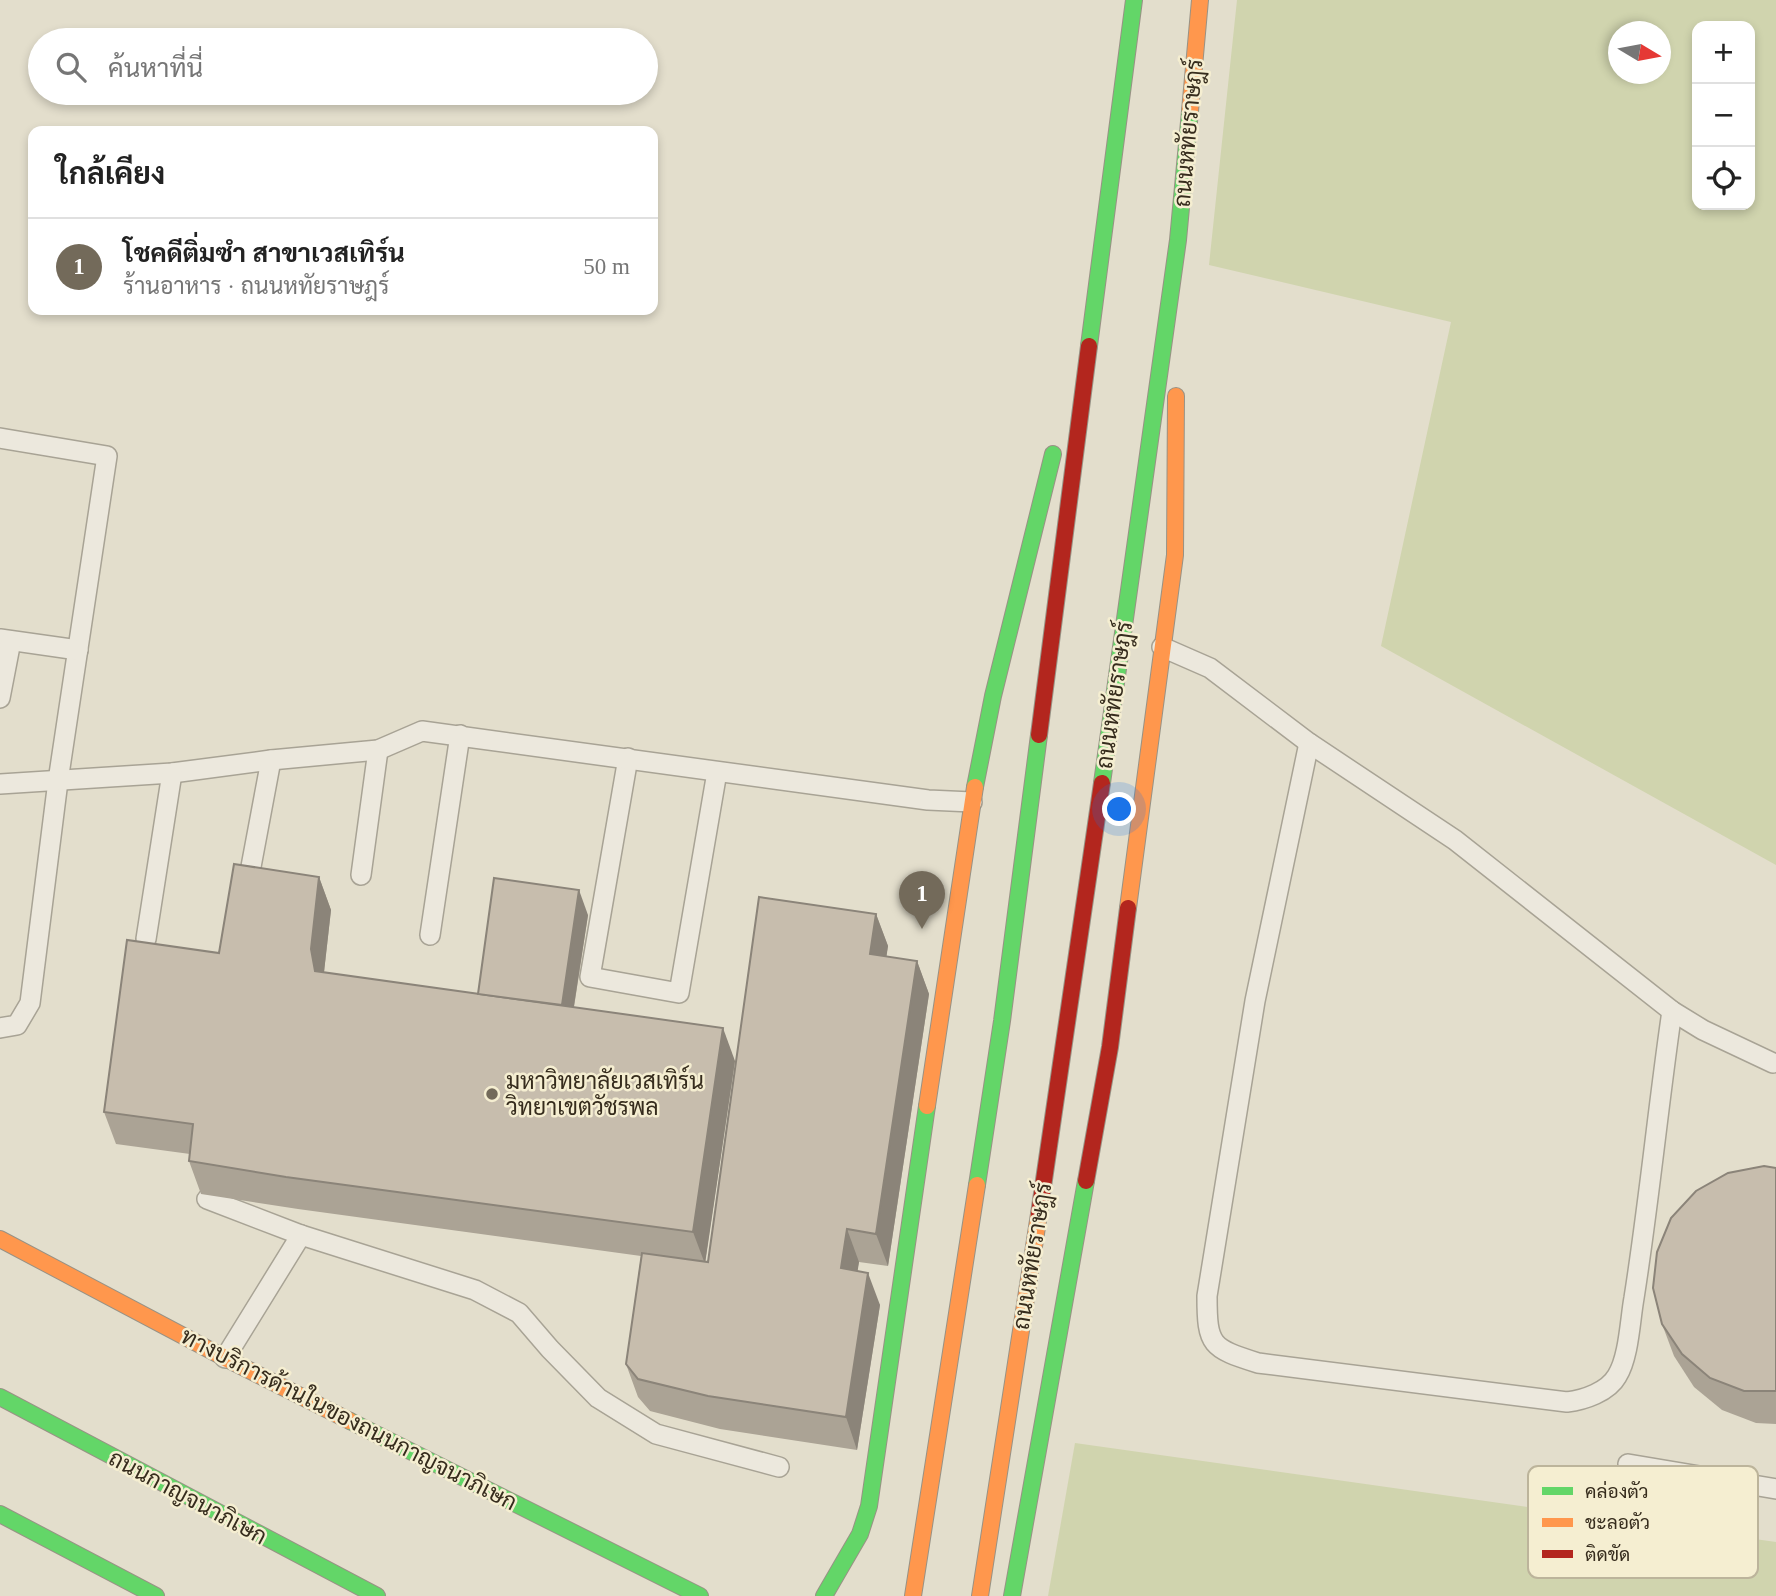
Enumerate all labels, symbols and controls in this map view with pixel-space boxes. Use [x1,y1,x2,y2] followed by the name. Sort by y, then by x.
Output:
[1608,21,1671,84] north arrow
[1692,21,1755,210] map controls
[1692,21,1755,84] button: +
[28,28,658,105] search box
[52,48,90,86] icon: search
[108,54,203,83] text: ค้นหาที่นี่
[1166,58,1210,208] street label: ถนนหทัยราษฎร์
[1692,84,1755,147] button: −
[1692,147,1755,210] button: locate
[56,157,165,190] text: ใกล้เคียง
[123,239,405,268] text: โชคดีติ่มซำ สาขาเวสเทิร์น
[73,254,85,279] text: 1
[583,254,630,279] text: 50 m
[123,274,389,299] text: ร้านอาหาร · ถนนหทัยราษฎร์
[1088,619,1140,771] street label: ถนนหทัยราษฎร์
[1102,792,1136,826] your location
[899,871,945,929] pin: 1
[505,1065,704,1120] place label: มหาวิทยาลัยเวสเทิร์น วิทยาเขตวัชรพล
[484,1086,500,1102] marker: มหาวิทยาลัยเวสเทิร์น วิทยาเขตวัชรพล
[1005,1180,1059,1332] street label: ถนนหทัยราษฎร์
[176,1322,522,1516] street label: ทางบริการด้านในของถนนกาญจนาภิเษก
[104,1444,272,1550] street label: ถนนกาญจนาภิเษก
[1528,1466,1758,1578] legend
[1585,1480,1649,1502] text: คล่องตัว
[1585,1512,1650,1533] text: ชะลอตัว
[1585,1544,1630,1565] text: ติดขัด

